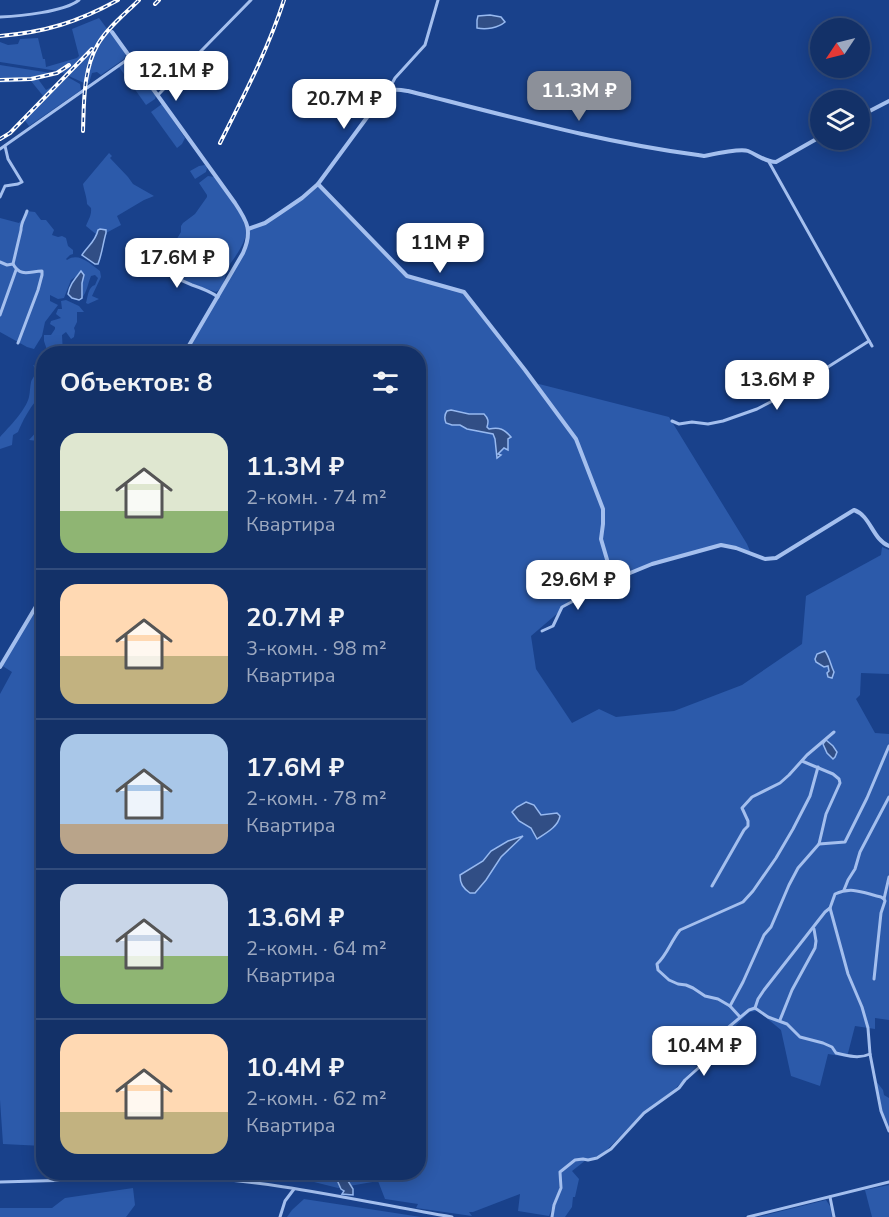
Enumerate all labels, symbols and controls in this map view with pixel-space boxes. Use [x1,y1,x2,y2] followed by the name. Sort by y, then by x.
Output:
[810,18,870,78] north arrow
[810,18,870,150] map controls
[121,51,231,102] pin: 12.1M ₽
[138,57,214,84] text: 12.1M ₽
[524,71,634,122] pin: 11.3M ₽
[541,77,617,104] text: 11.3M ₽
[289,79,399,130] pin: 20.7M ₽
[306,85,382,112] text: 20.7M ₽
[810,90,870,150] button: layers
[398,223,482,274] pin: 11M ₽
[411,229,469,256] text: 11M ₽
[122,238,232,289] pin: 17.6M ₽
[139,244,215,271] text: 17.6M ₽
[722,360,832,411] pin: 13.6M ₽
[60,365,213,400] text: Объектов: 8
[369,366,402,399] icon: filters
[739,366,815,393] text: 13.6M ₽
[246,449,344,484] text: 11.3M ₽
[108,457,180,529] icon: home
[246,484,387,511] text: 2-комн. · 74 m²
[246,511,336,538] text: Квартира
[523,560,633,611] pin: 29.6M ₽
[540,566,616,593] text: 29.6M ₽
[246,600,344,635] text: 20.7M ₽
[108,608,180,680] icon: home
[246,635,387,662] text: 3-комн. · 98 m²
[246,662,336,689] text: Квартира
[246,750,344,785] text: 17.6M ₽
[108,758,180,830] icon: home
[246,785,387,812] text: 2-комн. · 78 m²
[246,812,336,839] text: Квартира
[246,900,344,935] text: 13.6M ₽
[108,908,180,980] icon: home
[246,935,387,962] text: 2-комн. · 64 m²
[246,962,336,989] text: Квартира
[649,1026,759,1077] pin: 10.4M ₽
[666,1032,742,1059] text: 10.4M ₽
[246,1050,344,1085] text: 10.4M ₽
[108,1058,180,1130] icon: home
[246,1085,387,1112] text: 2-комн. · 62 m²
[246,1112,336,1139] text: Квартира

